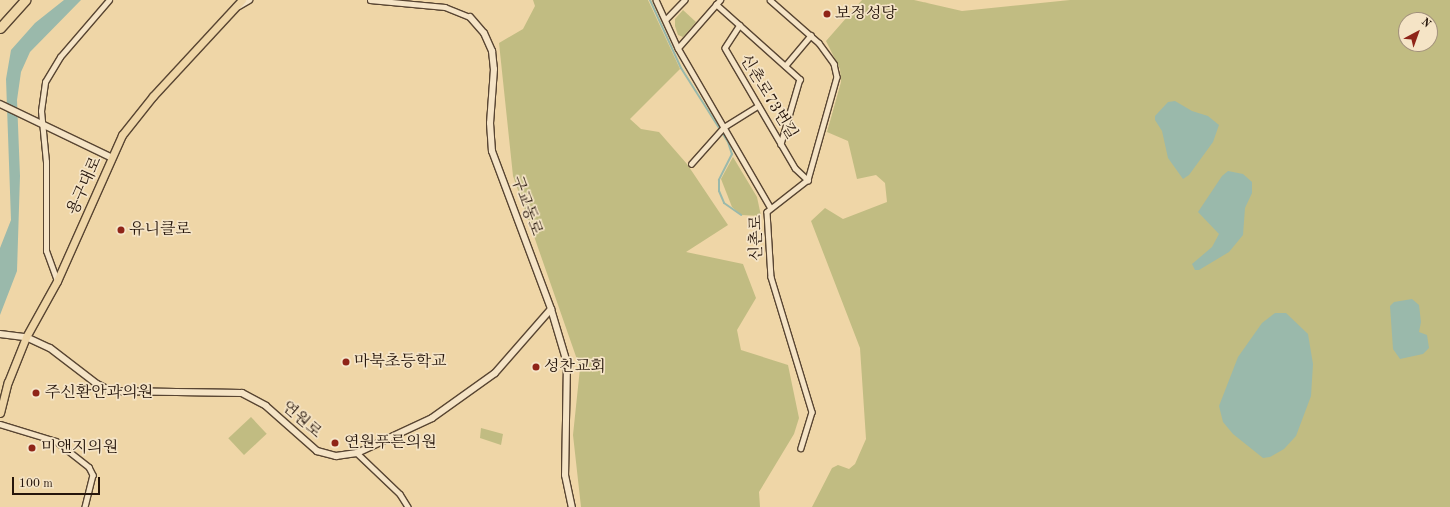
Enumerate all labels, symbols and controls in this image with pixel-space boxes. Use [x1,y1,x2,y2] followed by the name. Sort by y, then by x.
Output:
[835,4,897,24] place label: 보정성당
[822,9,832,19] marker: 보정성당
[1398,12,1438,52] north arrow
[1419,16,1432,30] text: N
[735,51,801,143] street label: 신촌로73번길
[64,154,106,218] street label: 용구대로
[506,174,546,238] street label: 구교동로
[747,215,767,261] street label: 신촌로
[129,220,191,240] place label: 유니클로
[116,225,126,235] marker: 유니클로
[354,352,447,372] place label: 마북초등학교
[341,357,351,367] marker: 마북초등학교
[544,357,606,377] place label: 성찬교회
[531,362,541,372] marker: 성찬교회
[45,383,153,403] place label: 주신환안과의원
[30,387,42,399] marker: 주신환안과의원
[277,398,325,442] street label: 연원로
[344,433,437,453] place label: 연원푸른의원
[329,437,341,449] marker: 연원푸른의원
[41,438,118,458] place label: 미앤지의원
[26,442,38,454] marker: 미앤지의원
[14,469,102,495] scale bar
[19,478,53,490] text: 100 m

